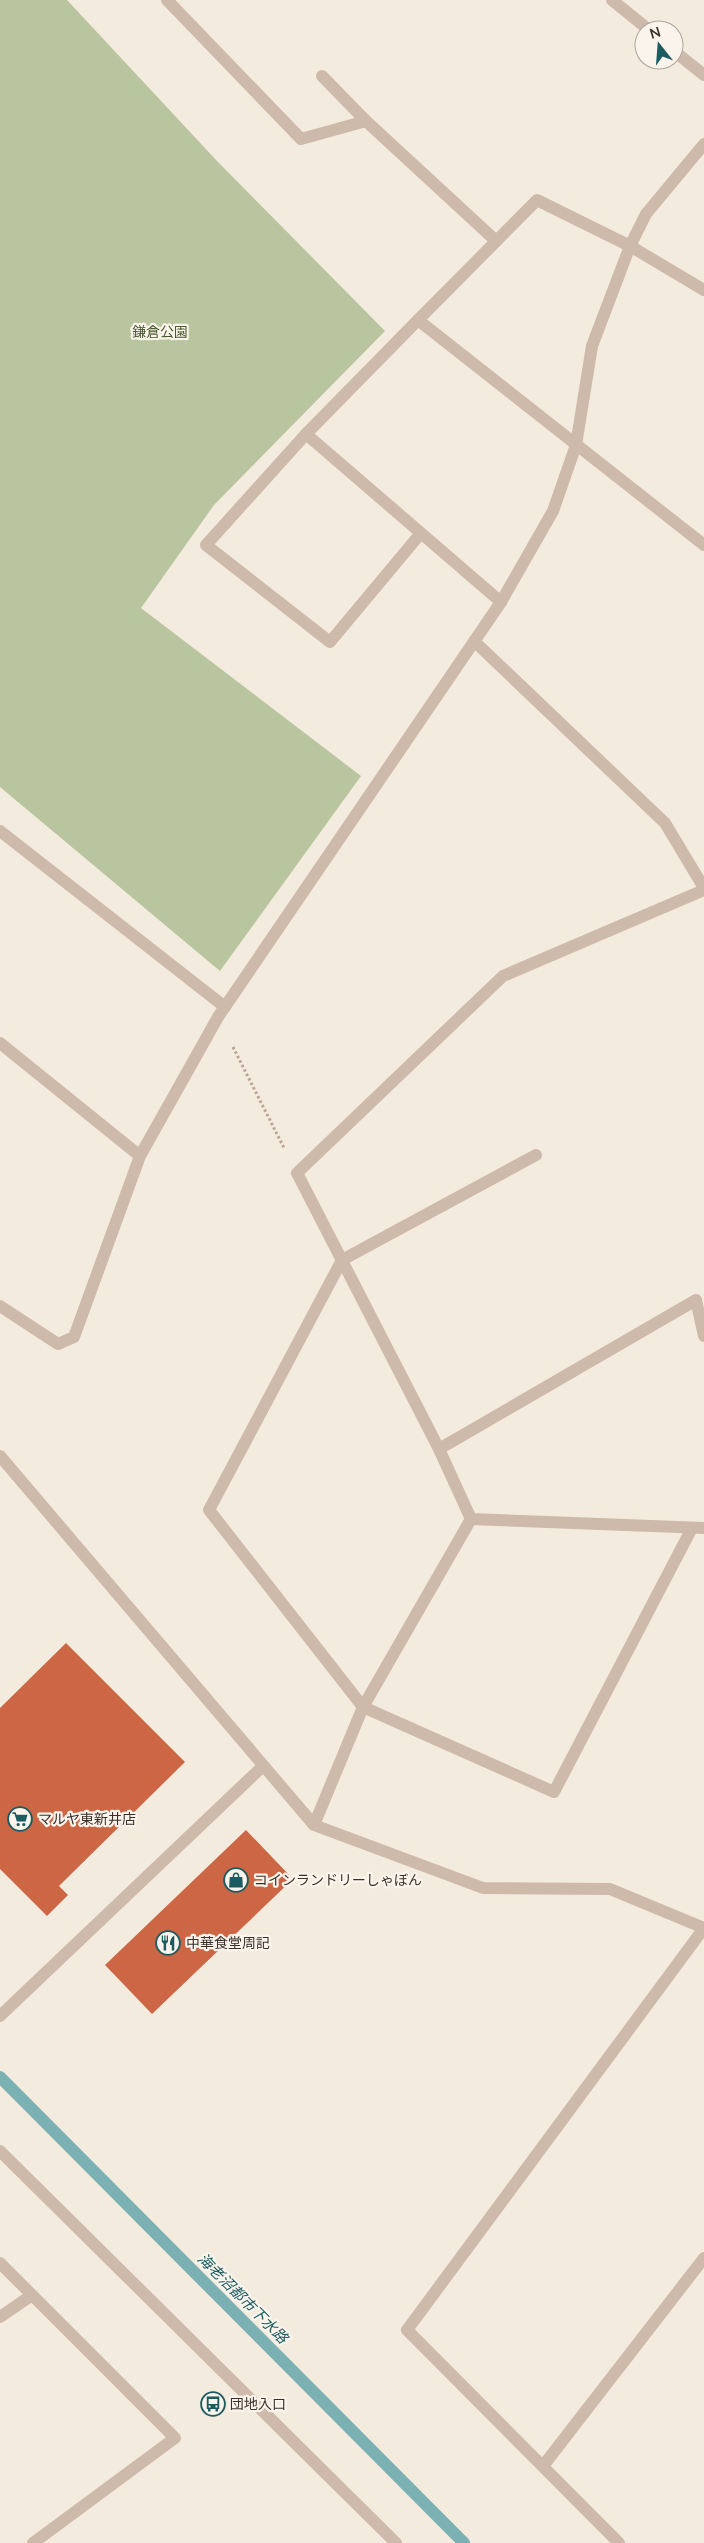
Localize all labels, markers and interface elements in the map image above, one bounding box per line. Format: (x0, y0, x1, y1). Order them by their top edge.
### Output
north arrow (634, 20, 684, 70)
text: N (648, 22, 663, 43)
park label: 鎌倉公園 (132, 323, 188, 341)
supermarket icon: マルヤ東新井店 (7, 1806, 33, 1832)
place label: マルヤ東新井店 (38, 1810, 136, 1828)
shop icon: コインランドリーしゃぼん (223, 1867, 249, 1893)
place label: コインランドリーしゃぼん (254, 1871, 422, 1889)
restaurant icon: 中華食堂周記 (155, 1930, 181, 1956)
place label: 中華食堂周記 (186, 1934, 270, 1952)
water label: 海老沼都市下水路 (194, 2249, 294, 2349)
bus stop icon: 団地入口 (200, 2391, 226, 2417)
place label: 団地入口 (230, 2395, 286, 2413)

